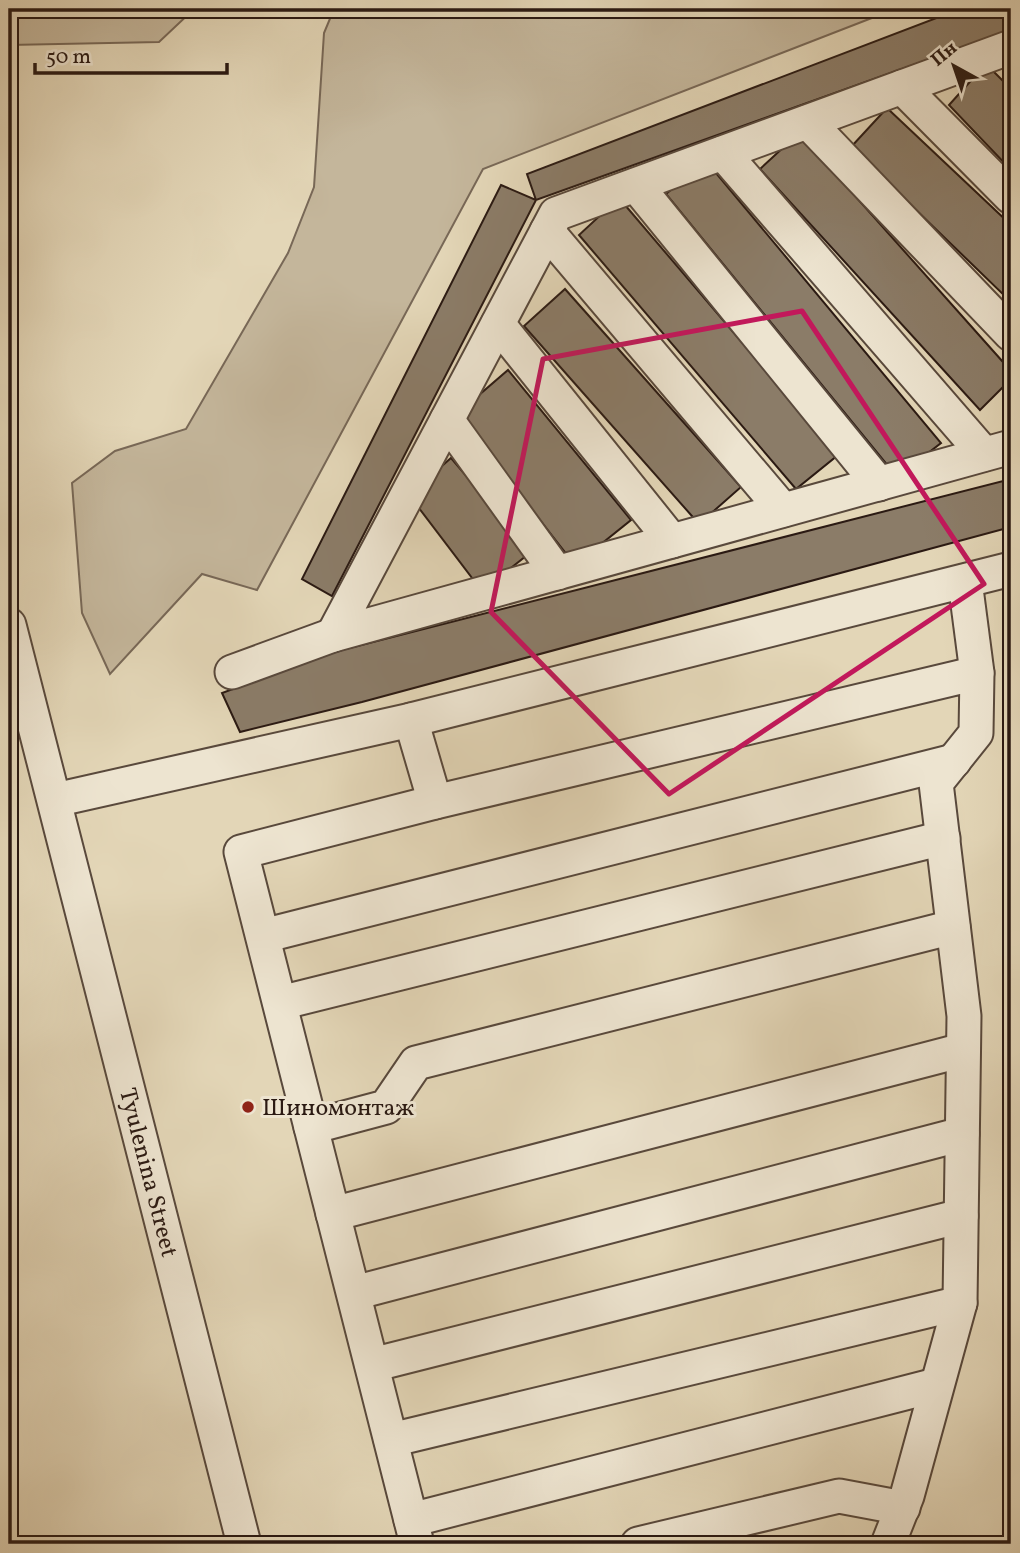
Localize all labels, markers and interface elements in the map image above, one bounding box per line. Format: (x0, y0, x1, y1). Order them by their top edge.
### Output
scale bar (35, 32, 228, 76)
north arrow (918, 32, 988, 102)
text: Пн (926, 36, 963, 73)
text: 50 m (46, 43, 91, 72)
street label: Tyulenina Street (109, 1085, 185, 1261)
place label: Шиномонтаж (262, 1092, 414, 1126)
marker: Шиномонтаж (240, 1099, 256, 1115)

